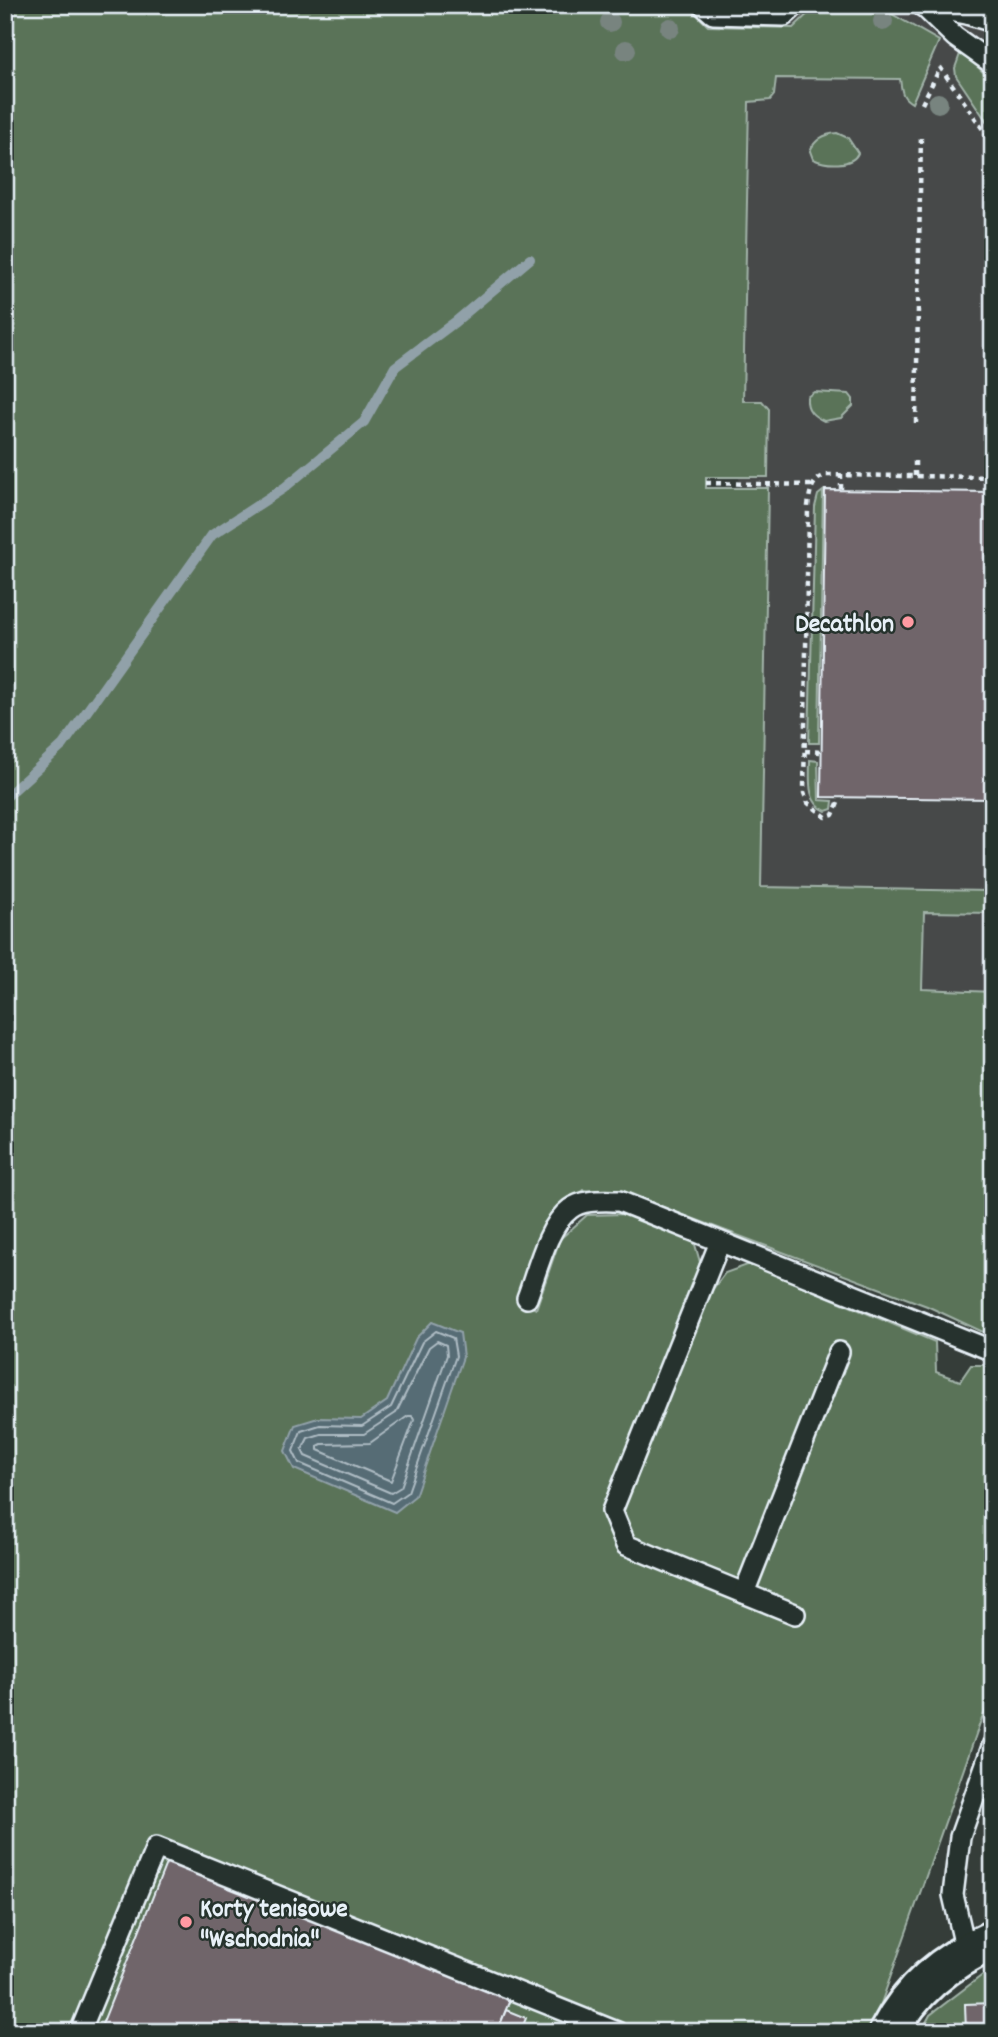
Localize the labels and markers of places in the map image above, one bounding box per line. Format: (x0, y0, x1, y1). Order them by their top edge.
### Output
place label: Decathlon (795, 607, 894, 644)
marker: Decathlon (900, 614, 916, 630)
place label: Korty tenisowe "Wschodnia" (200, 1892, 348, 1959)
marker: Korty tenisowe "Wschodnia" (178, 1914, 194, 1930)

